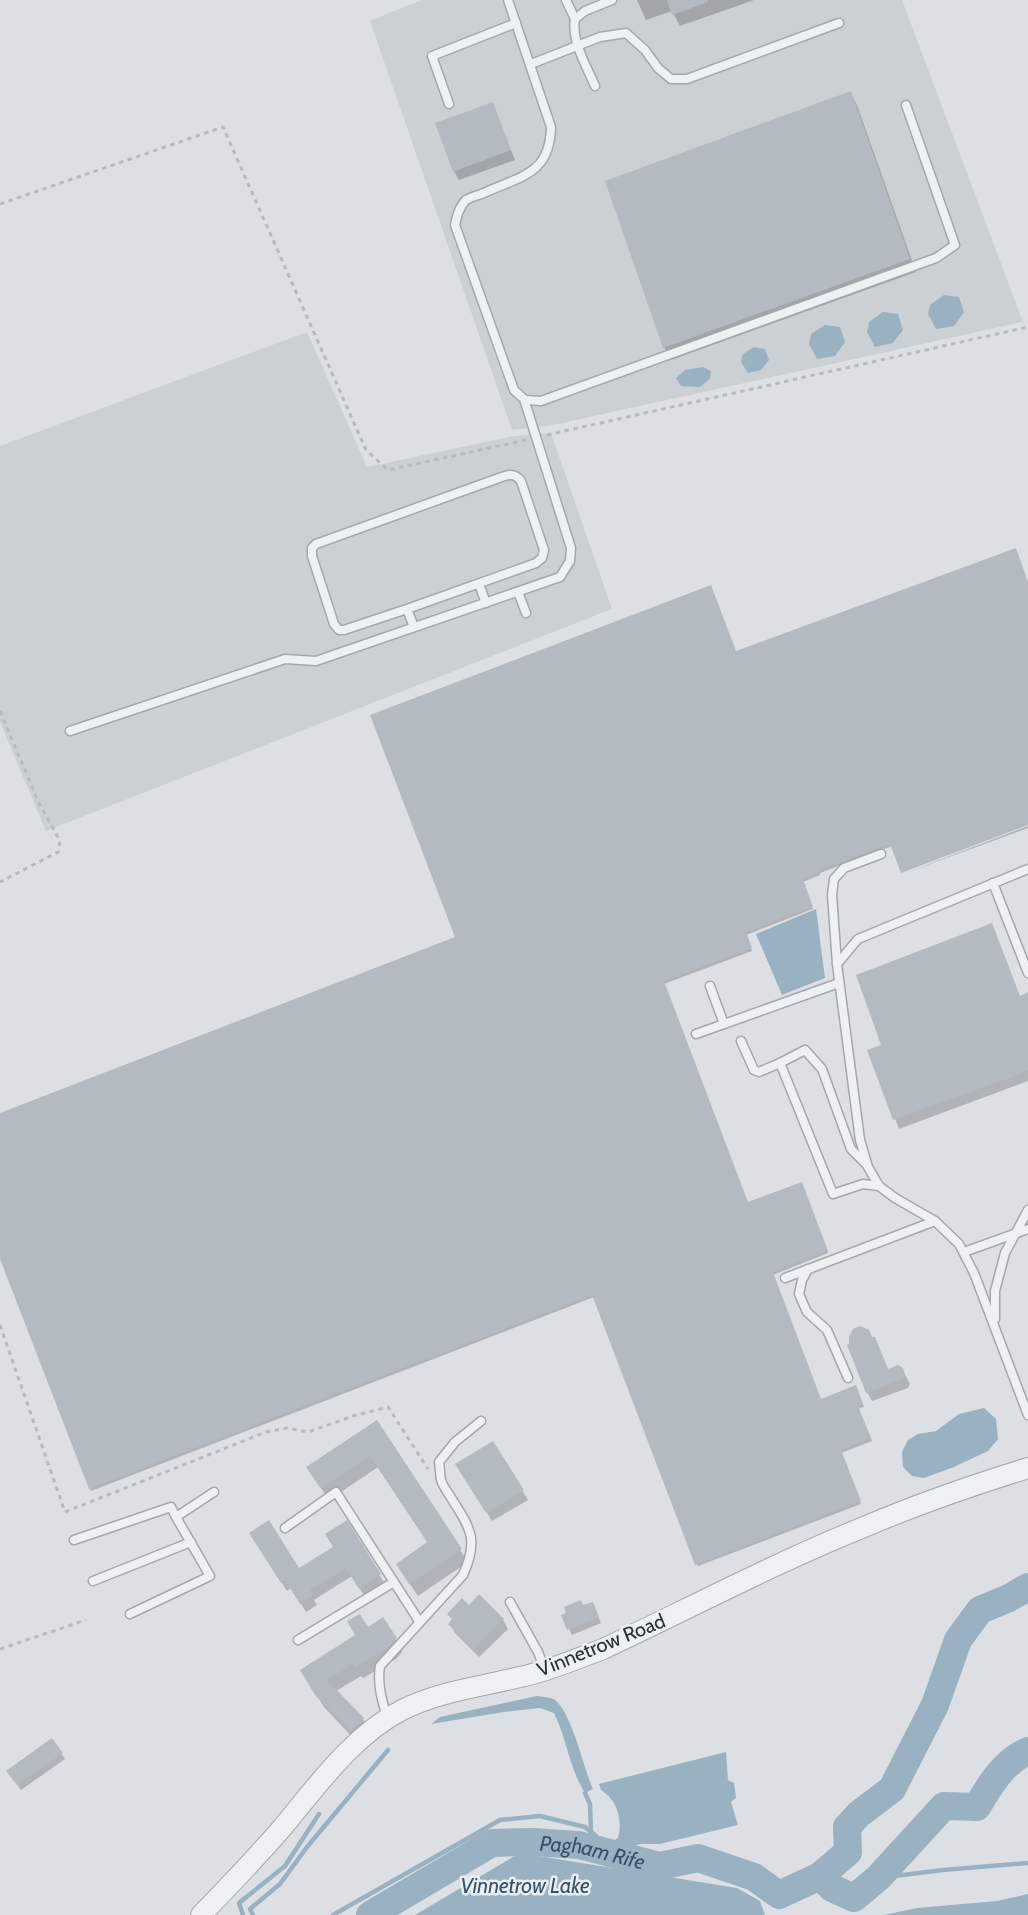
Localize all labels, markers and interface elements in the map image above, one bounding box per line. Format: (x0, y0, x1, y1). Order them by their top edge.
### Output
street label: Vinnetrow Road (533, 1608, 669, 1682)
water label: Pagham Rife (539, 1830, 648, 1874)
water label: Vinnetrow Lake (460, 1873, 590, 1898)

